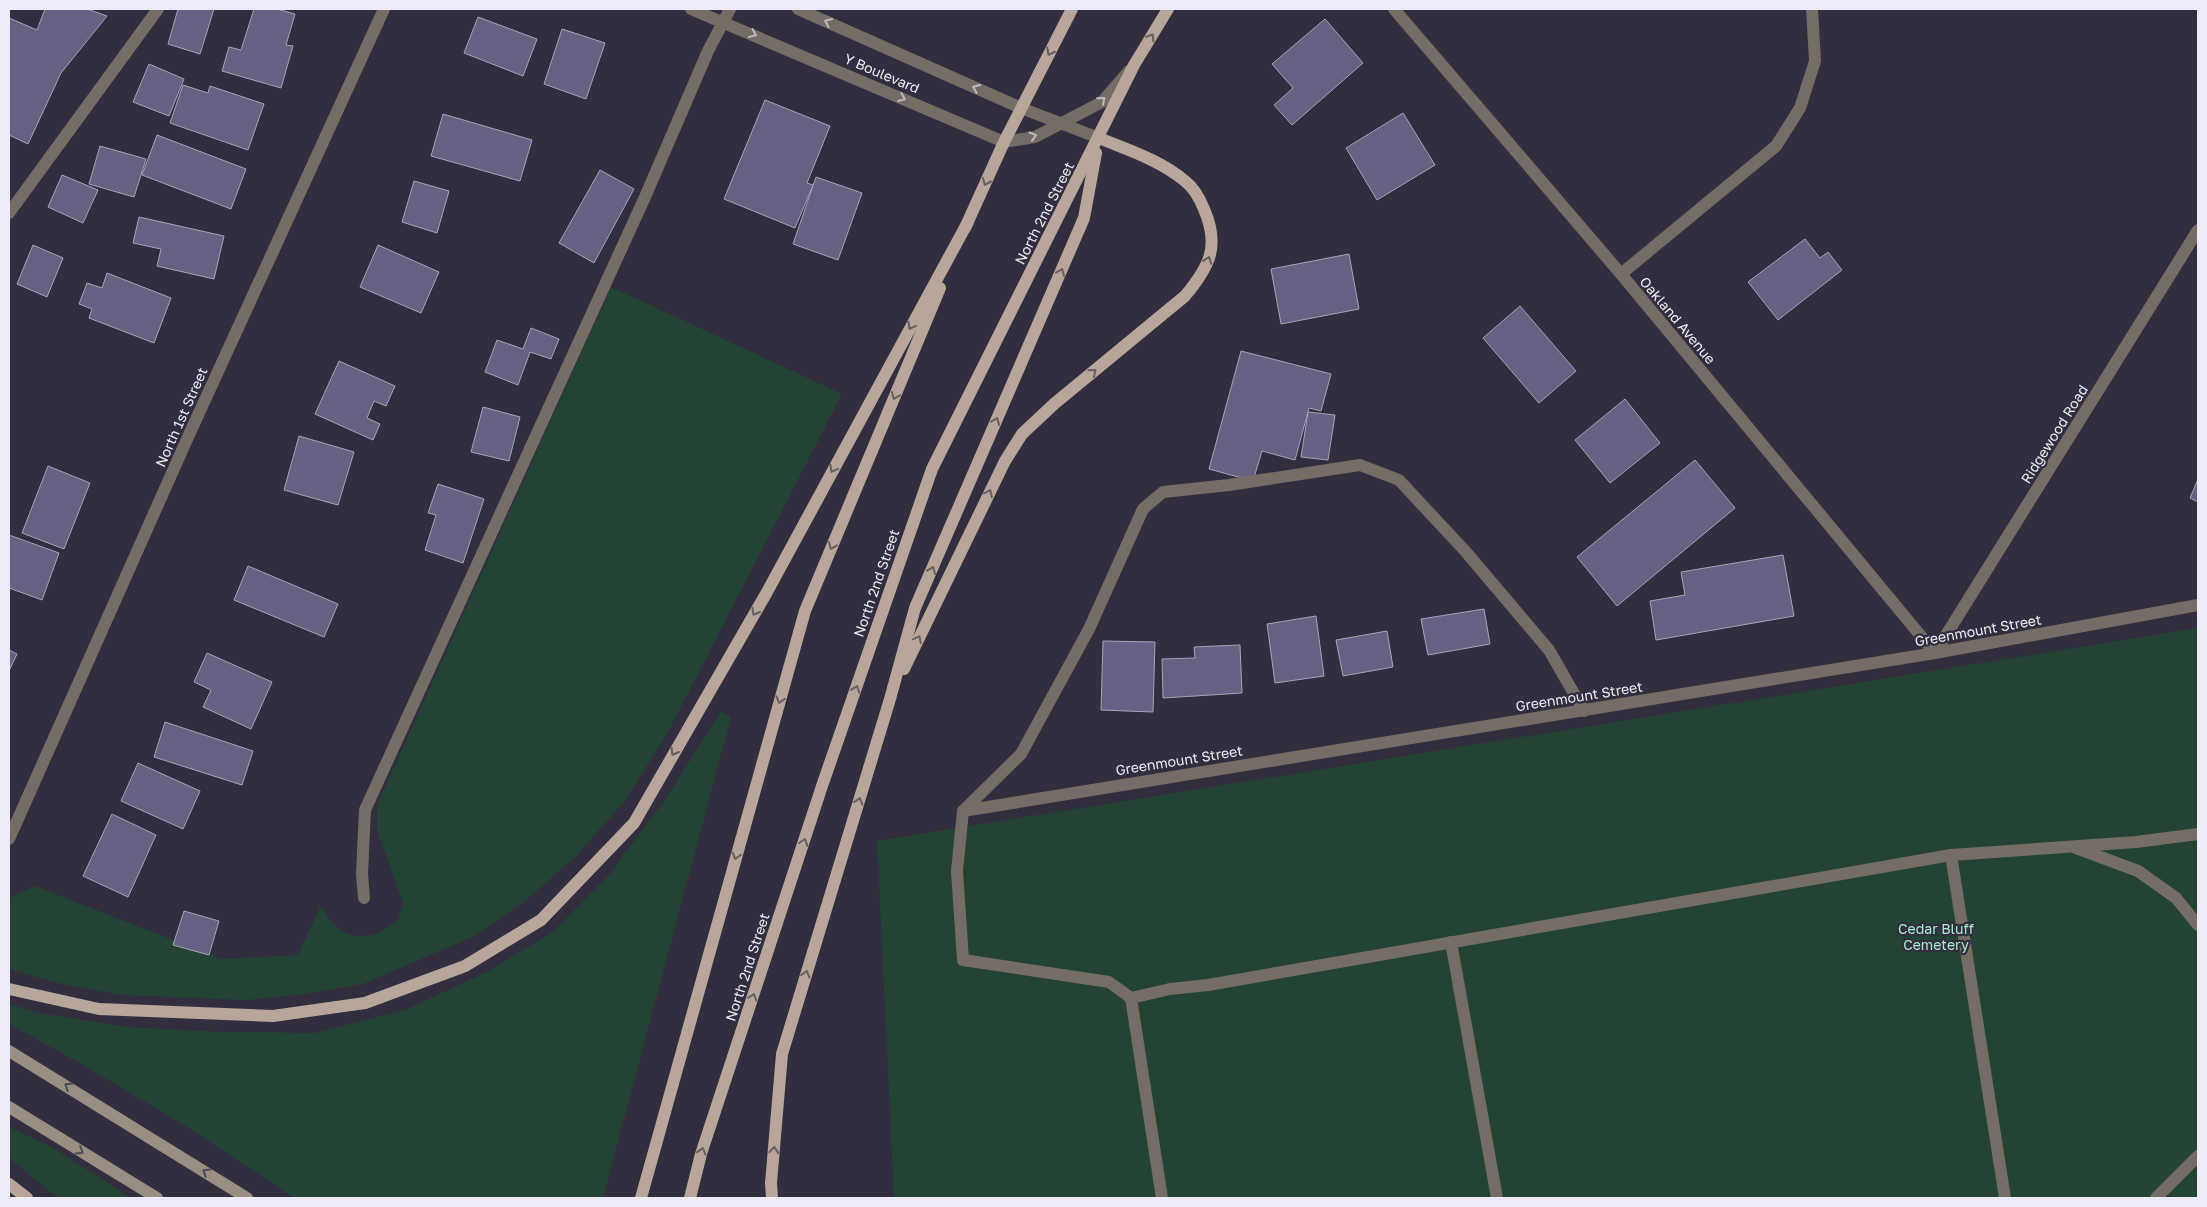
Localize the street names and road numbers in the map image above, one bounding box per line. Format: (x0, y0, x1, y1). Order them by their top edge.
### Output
street label: Y Boulevard (842, 50, 922, 96)
street label: North 2nd Street (1011, 159, 1077, 267)
street label: Oakland Avenue (1637, 273, 1719, 367)
street label: North 1st Street (151, 365, 211, 469)
street label: Ridgewood Road (2017, 382, 2091, 486)
street label: North 2nd Street (850, 527, 902, 639)
street label: Greenmount Street (1913, 610, 2043, 650)
street label: Greenmount Street (1514, 678, 1644, 714)
street label: Greenmount Street (1114, 742, 1244, 778)
street label: North 2nd Street (721, 911, 773, 1023)

